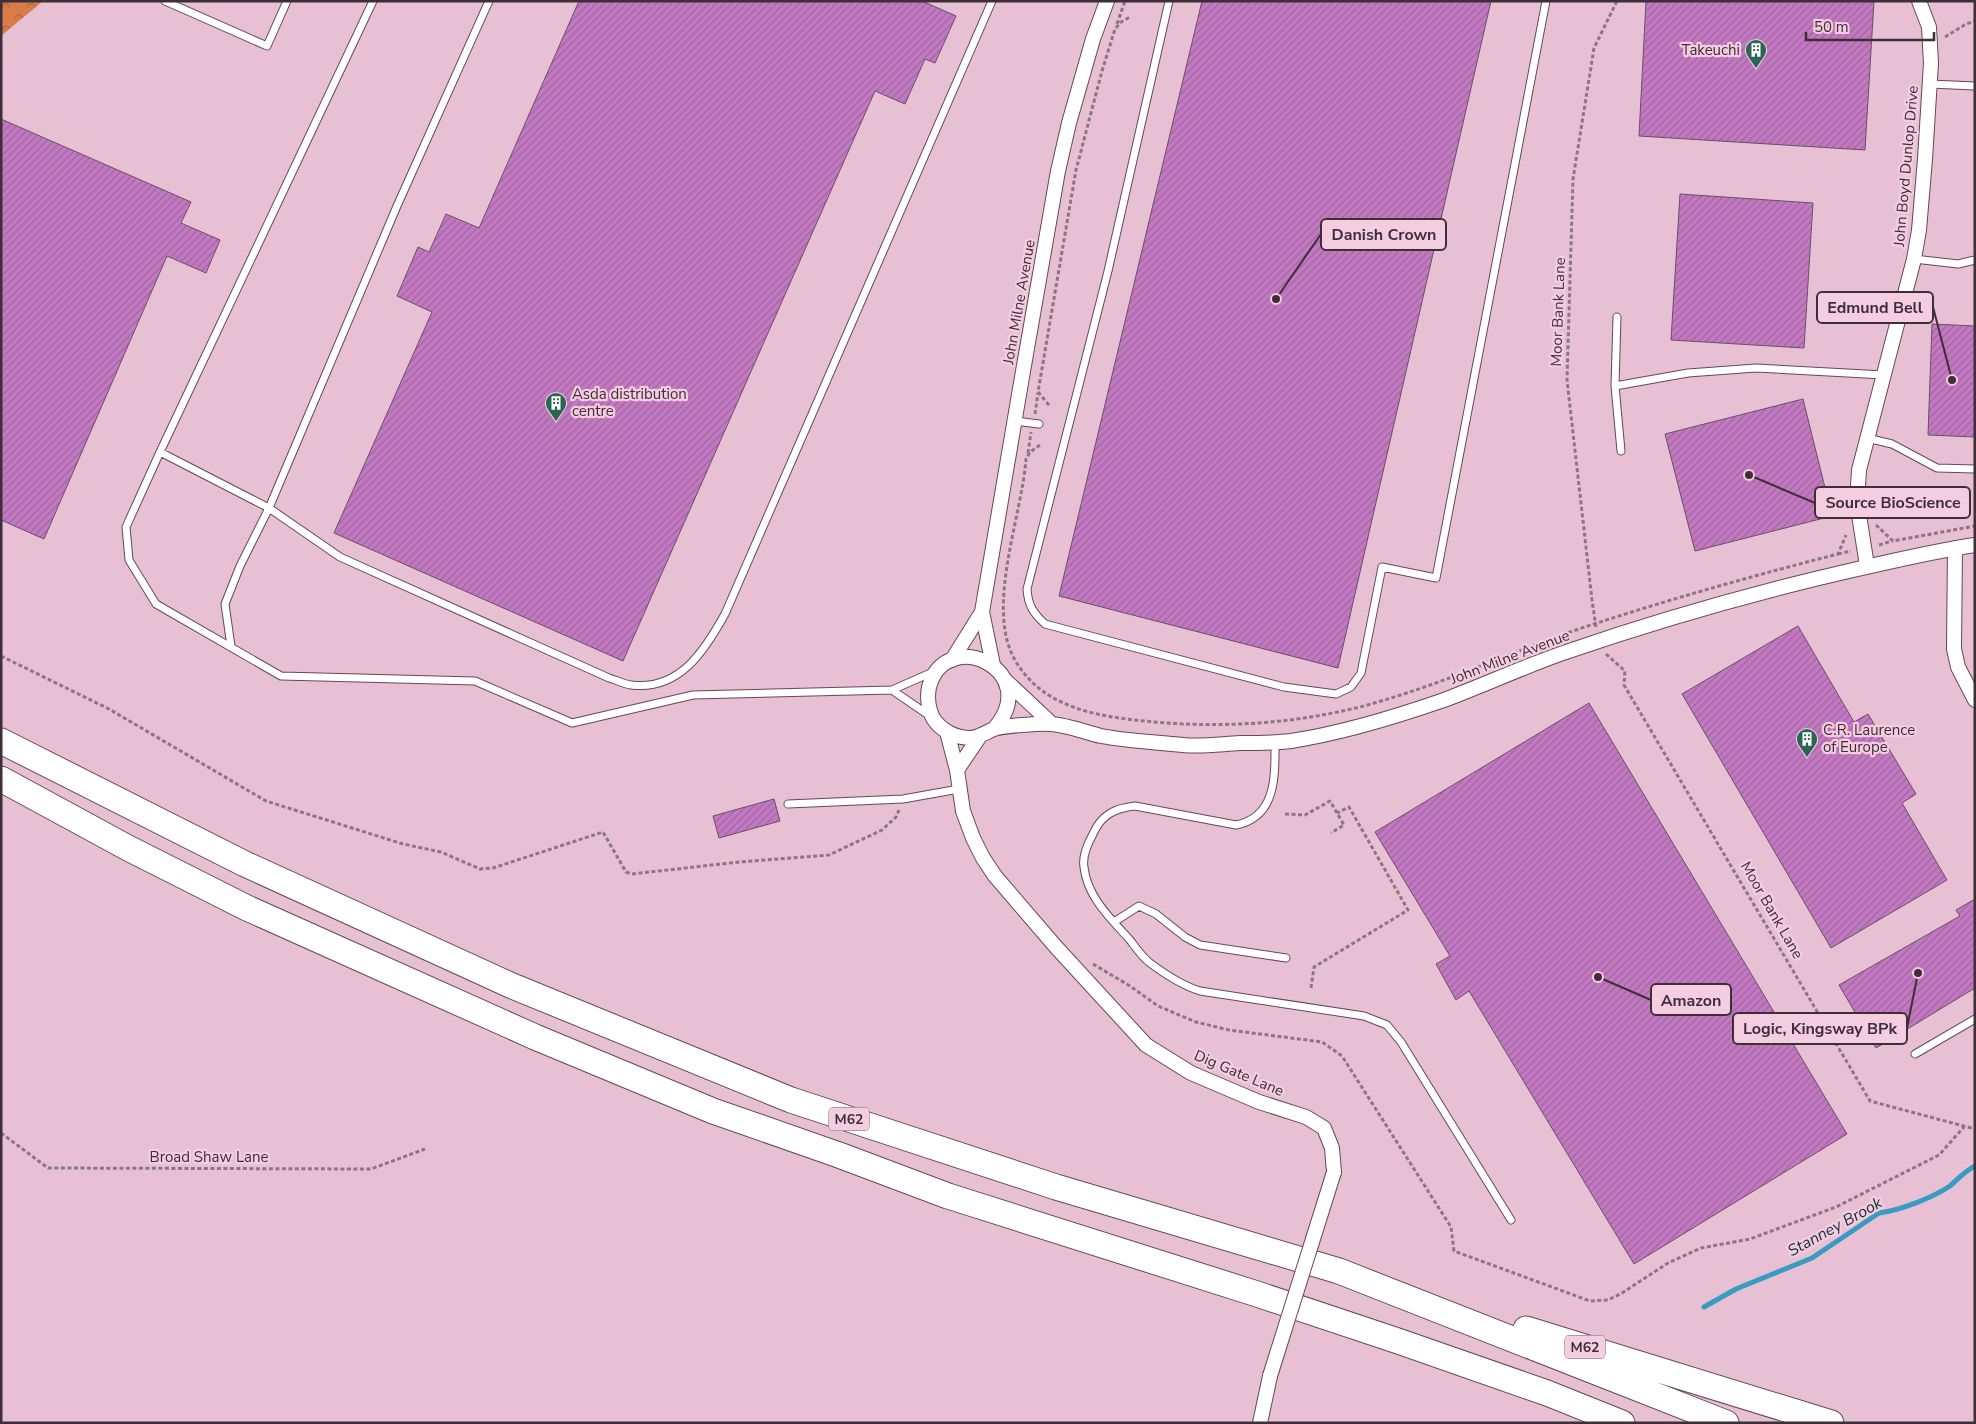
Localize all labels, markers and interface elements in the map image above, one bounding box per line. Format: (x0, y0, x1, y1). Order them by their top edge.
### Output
scale bar (1806, 10, 1934, 42)
text: 50 m (1814, 17, 1849, 37)
building icon: Takeuchi (1744, 38, 1768, 69)
place label: Takeuchi (1682, 40, 1740, 60)
street label: John Boyd Dunlop Drive (1889, 85, 1923, 248)
callout: Danish Crown (1321, 219, 1446, 250)
text: Danish Crown (1332, 224, 1436, 246)
street label: John Milne Avenue (998, 238, 1040, 367)
street label: Moor Bank Lane (1546, 257, 1570, 367)
callout: Edmund Bell (1817, 292, 1933, 323)
text: Edmund Bell (1827, 297, 1923, 319)
place label: Asda distribution centre (572, 384, 687, 421)
building icon: Asda distribution centre (544, 391, 568, 422)
callout: Source BioScience (1815, 487, 1970, 518)
text: Source BioScience (1825, 492, 1961, 514)
street label: John Milne Avenue (1447, 625, 1573, 689)
place label: C.R. Laurence of Europe (1823, 720, 1915, 757)
building icon: C.R. Laurence of Europe (1795, 727, 1819, 758)
street label: Moor Bank Lane (1736, 858, 1808, 962)
callout: Amazon (1651, 984, 1731, 1015)
text: Amazon (1661, 990, 1721, 1012)
callout: Logic, Kingsway BPk (1733, 1013, 1907, 1044)
text: Logic, Kingsway BPk (1743, 1018, 1897, 1040)
street label: Dig Gate Lane (1191, 1045, 1287, 1101)
road number: M62 (829, 1108, 869, 1130)
street label: Broad Shaw Lane (150, 1147, 269, 1167)
water label: Stanney Brook (1784, 1191, 1887, 1262)
road number: M62 (1565, 1335, 1605, 1358)

